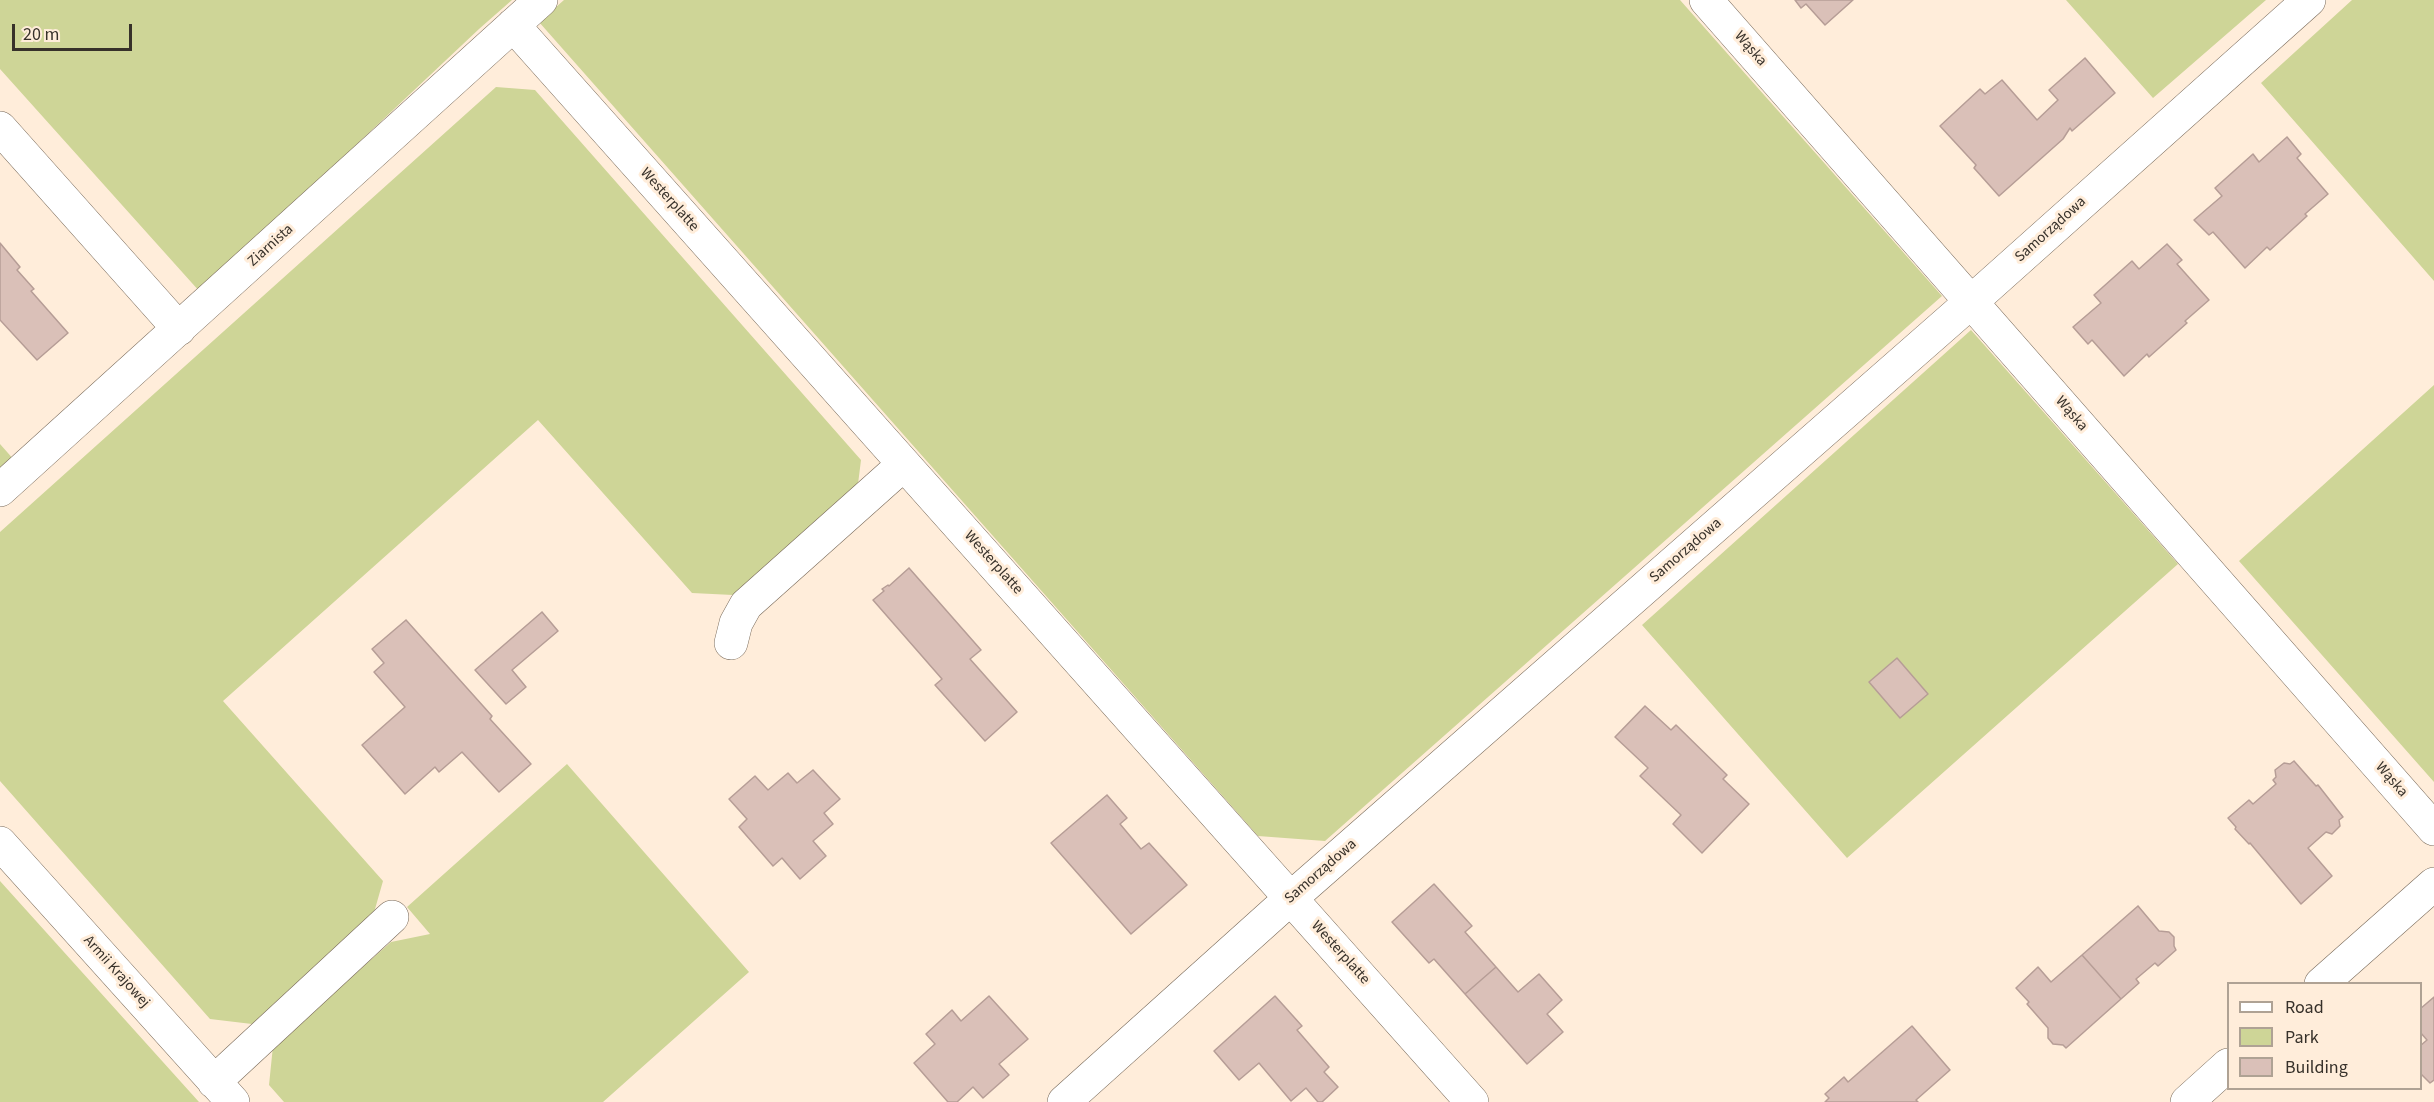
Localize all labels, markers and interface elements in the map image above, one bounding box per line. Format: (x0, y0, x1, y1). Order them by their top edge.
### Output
scale bar (15, 12, 135, 50)
text: 20 m (23, 22, 59, 47)
street label: Wąska (1730, 28, 1770, 70)
street label: Westerplatte (636, 165, 702, 235)
street label: Samorządowa (2012, 193, 2090, 267)
street label: Ziarnista (245, 221, 297, 271)
street label: Wąska (2051, 393, 2091, 435)
street label: Samorządowa (1646, 515, 1726, 587)
street label: Westerplatte (960, 528, 1026, 598)
street label: Wąska (2371, 759, 2411, 801)
street label: Samorządowa (1281, 836, 1361, 908)
street label: Westerplatte (1307, 918, 1373, 988)
street label: Armii Krajowej (79, 932, 153, 1012)
legend (2227, 982, 2422, 1090)
text: Road (2285, 995, 2324, 1020)
text: Park (2285, 1025, 2319, 1050)
text: Building (2285, 1055, 2348, 1080)

